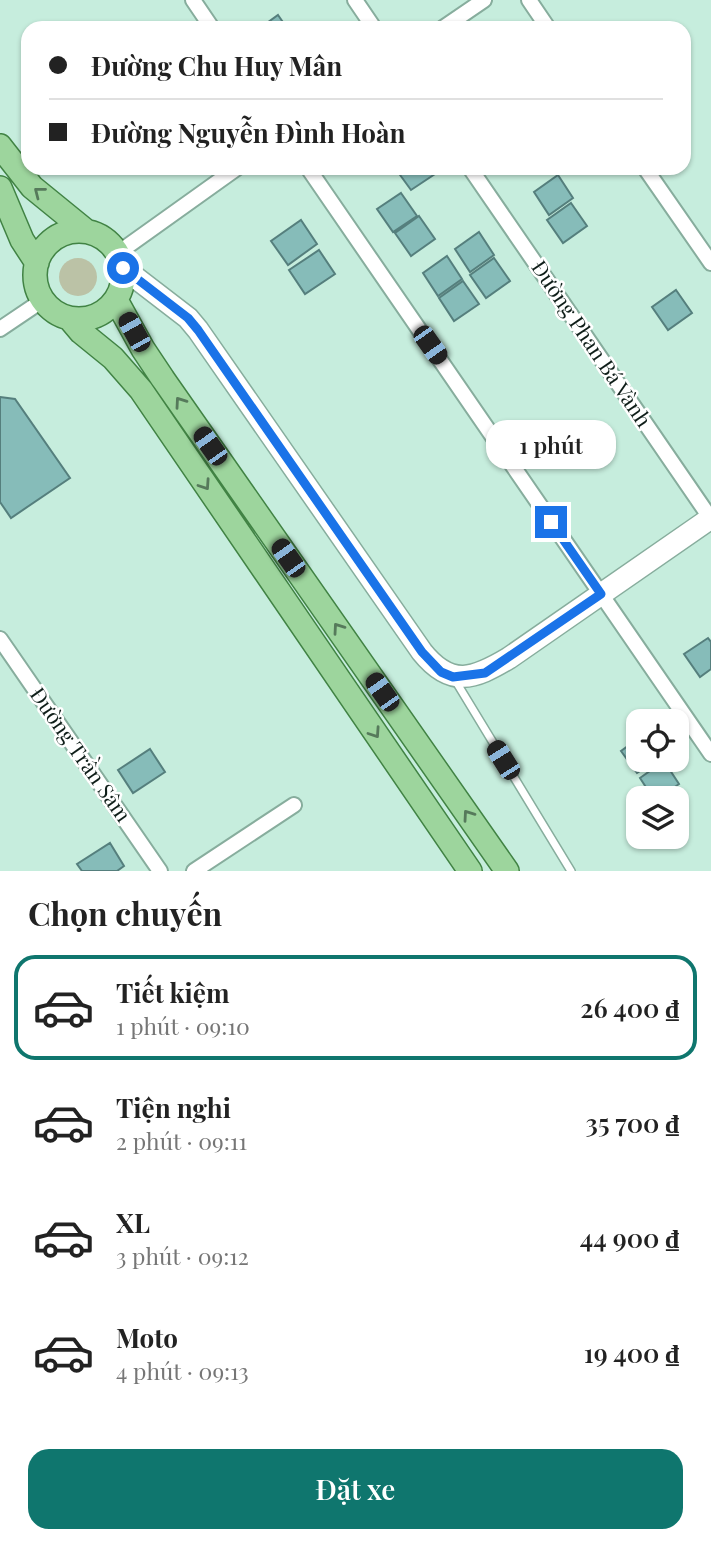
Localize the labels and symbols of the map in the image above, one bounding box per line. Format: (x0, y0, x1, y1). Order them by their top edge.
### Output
one-way arrow (34, 188, 47, 201)
route start (107, 252, 139, 284)
street label: Đường Phan Bá Vành (526, 254, 659, 432)
car (115, 309, 154, 355)
car (410, 322, 451, 368)
one-way arrow (176, 397, 188, 410)
callout: 1 phút (486, 420, 616, 470)
car (190, 423, 231, 469)
one-way arrow (197, 477, 209, 490)
route end (535, 506, 567, 538)
car (268, 535, 309, 581)
one-way arrow (333, 623, 346, 636)
car (362, 669, 403, 715)
street label: Đường Trần Sâm (25, 681, 139, 827)
one-way arrow (367, 725, 379, 738)
car (483, 737, 524, 783)
one-way arrow (464, 810, 476, 823)

